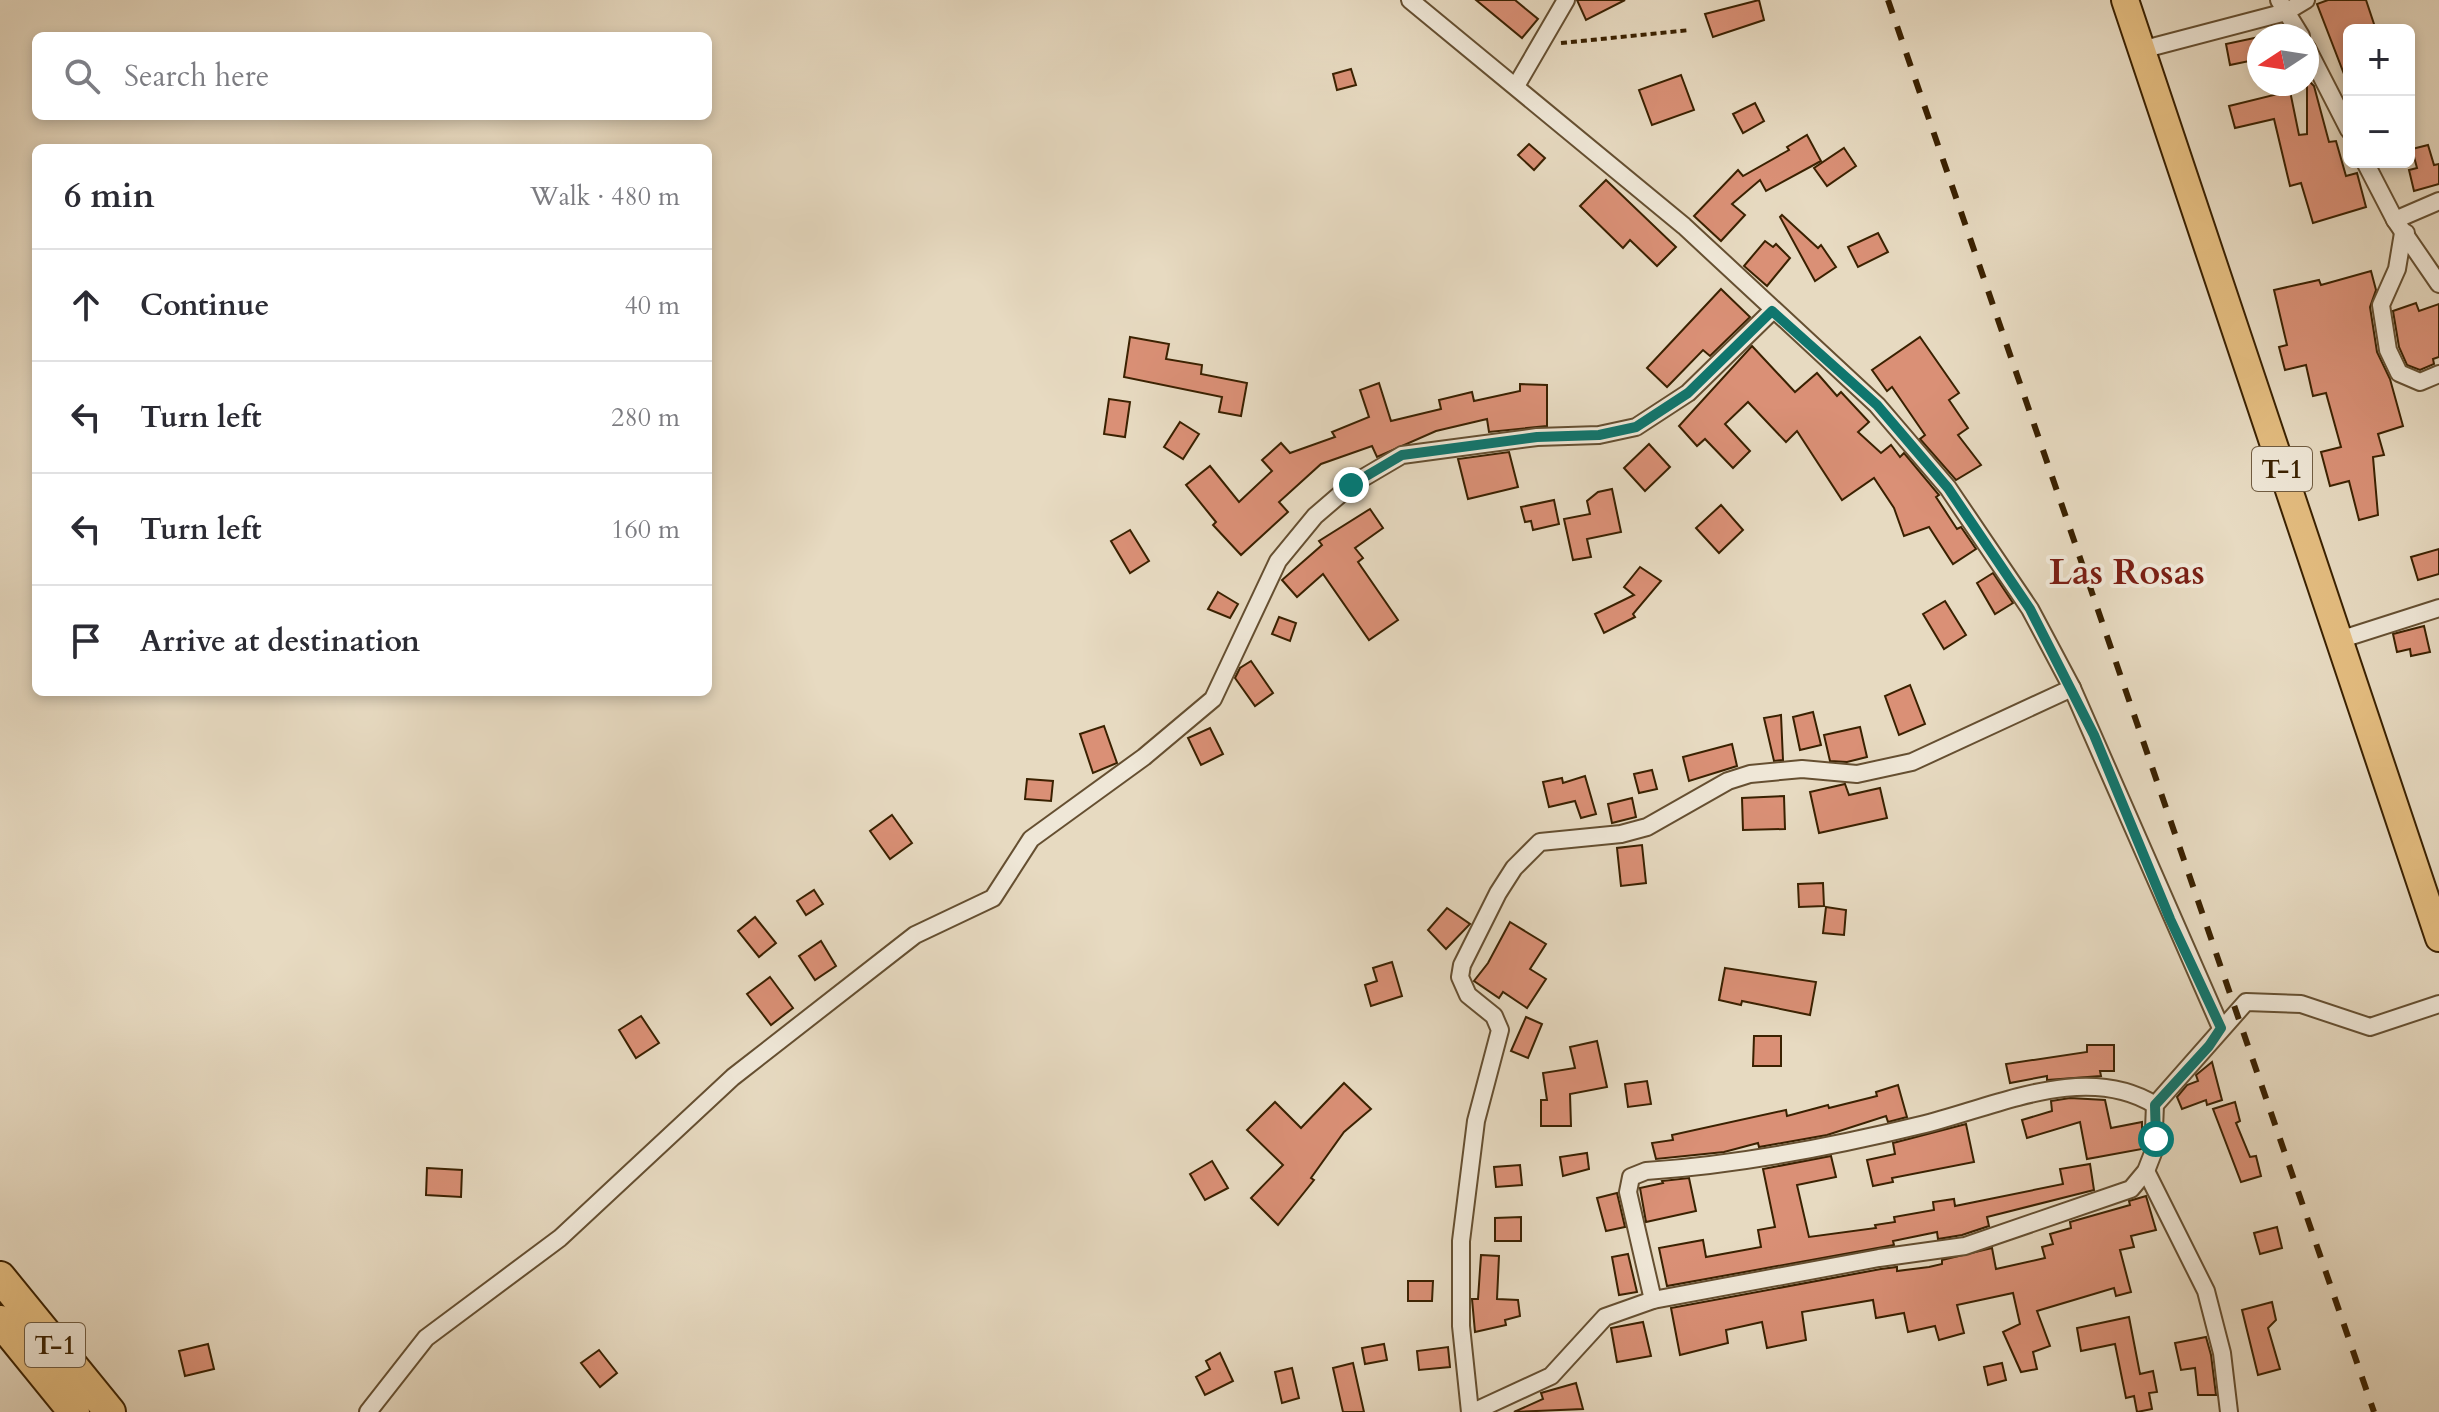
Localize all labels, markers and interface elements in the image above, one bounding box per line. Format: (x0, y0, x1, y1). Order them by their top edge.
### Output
north arrow (2247, 24, 2319, 96)
map controls (2343, 24, 2415, 168)
button: + (2343, 24, 2415, 96)
search box (32, 32, 712, 120)
icon: search (60, 54, 104, 98)
text: Search here (124, 56, 269, 97)
button: − (2343, 96, 2415, 168)
text: 6 min (64, 173, 155, 219)
text: Walk · 480 m (530, 179, 680, 214)
icon: ahead (64, 283, 108, 327)
text: Continue (140, 285, 269, 326)
text: 40 m (624, 288, 680, 323)
icon: left (64, 395, 108, 439)
text: Turn left (140, 397, 262, 438)
text: 280 m (611, 400, 680, 435)
road number: T-1 (2252, 447, 2312, 491)
route end (1333, 467, 1369, 503)
icon: left (64, 507, 108, 551)
text: Turn left (140, 509, 262, 550)
text: 160 m (611, 512, 680, 547)
district label: Las Rosas (2049, 548, 2205, 597)
icon: arrive (64, 619, 108, 663)
text: Arrive at destination (140, 621, 420, 662)
route start (2138, 1121, 2174, 1157)
road number: T-1 (25, 1323, 85, 1367)

